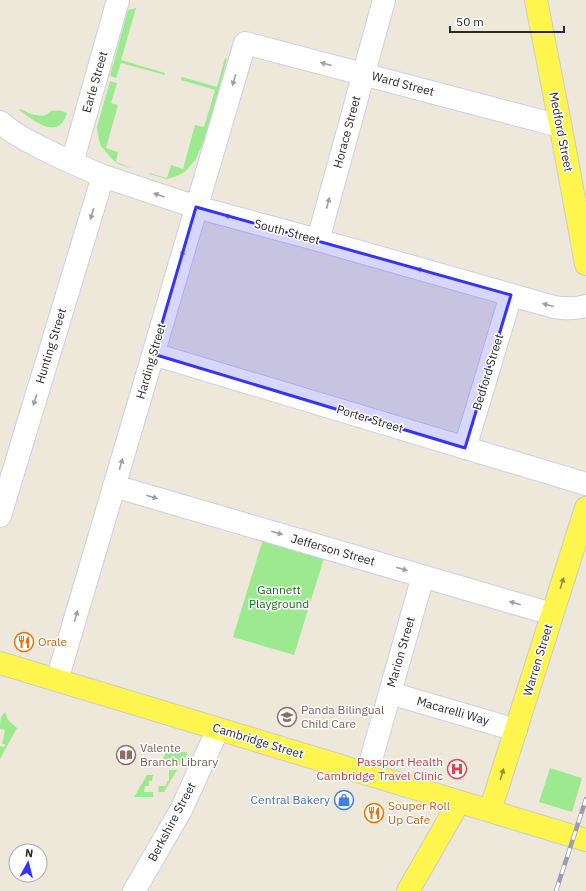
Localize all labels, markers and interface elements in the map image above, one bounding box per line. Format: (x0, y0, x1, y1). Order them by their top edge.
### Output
scale bar (450, 8, 564, 34)
text: 50 m (456, 14, 484, 29)
street label: Earle Street (79, 49, 110, 114)
one-way arrow (319, 61, 331, 67)
street label: Ward Street (370, 68, 436, 99)
one-way arrow (231, 74, 237, 86)
street label: Medford Street (546, 91, 577, 173)
street label: Horace Street (330, 94, 363, 170)
one-way arrow (153, 192, 165, 198)
one-way arrow (325, 197, 331, 209)
one-way arrow (89, 208, 95, 220)
one-way arrow (223, 213, 236, 219)
street label: South Street (253, 216, 322, 247)
one-way arrow (179, 248, 185, 260)
one-way arrow (416, 267, 428, 273)
one-way arrow (541, 302, 554, 308)
street label: Hunting Street (32, 306, 69, 385)
street label: Harding Street (133, 321, 168, 400)
street label: Bedford Street (469, 332, 506, 412)
one-way arrow (32, 395, 38, 407)
street label: Porter Street (335, 401, 405, 436)
one-way arrow (118, 458, 124, 470)
one-way arrow (146, 494, 158, 500)
one-way arrow (271, 530, 283, 536)
street label: Jefferson Street (289, 530, 377, 569)
one-way arrow (396, 566, 408, 572)
one-way arrow (559, 577, 565, 589)
park label: Gannett Playground (249, 582, 309, 611)
one-way arrow (508, 600, 520, 606)
one-way arrow (73, 610, 79, 622)
street label: Marion Street (383, 615, 418, 689)
street label: Warren Street (519, 622, 556, 698)
restaurant icon: Orale (13, 631, 35, 653)
place label: Orale (38, 634, 68, 649)
street label: Macarelli Way (415, 693, 491, 728)
place label: Panda Bilingual Child Care (301, 702, 384, 731)
school or university icon: Panda Bilingual Child Care (276, 706, 298, 728)
street label: Cambridge Street (211, 720, 305, 761)
place label: Valente Branch Library (140, 740, 218, 769)
library icon: Valente Branch Library (115, 744, 137, 766)
place label: Passport Health Cambridge Travel Clinic (317, 754, 443, 783)
hospital icon: Passport Health Cambridge Travel Clinic (446, 758, 468, 780)
one-way arrow (499, 768, 505, 780)
street label: Berkshire Street (144, 780, 199, 864)
shop icon: Central Bakery (333, 789, 355, 811)
place label: Central Bakery (251, 792, 330, 807)
place label: Souper Roll Up Cafe (388, 798, 450, 827)
restaurant icon: Souper Roll Up Cafe (363, 802, 385, 824)
north arrow (8, 843, 48, 883)
text: N (24, 846, 34, 861)

